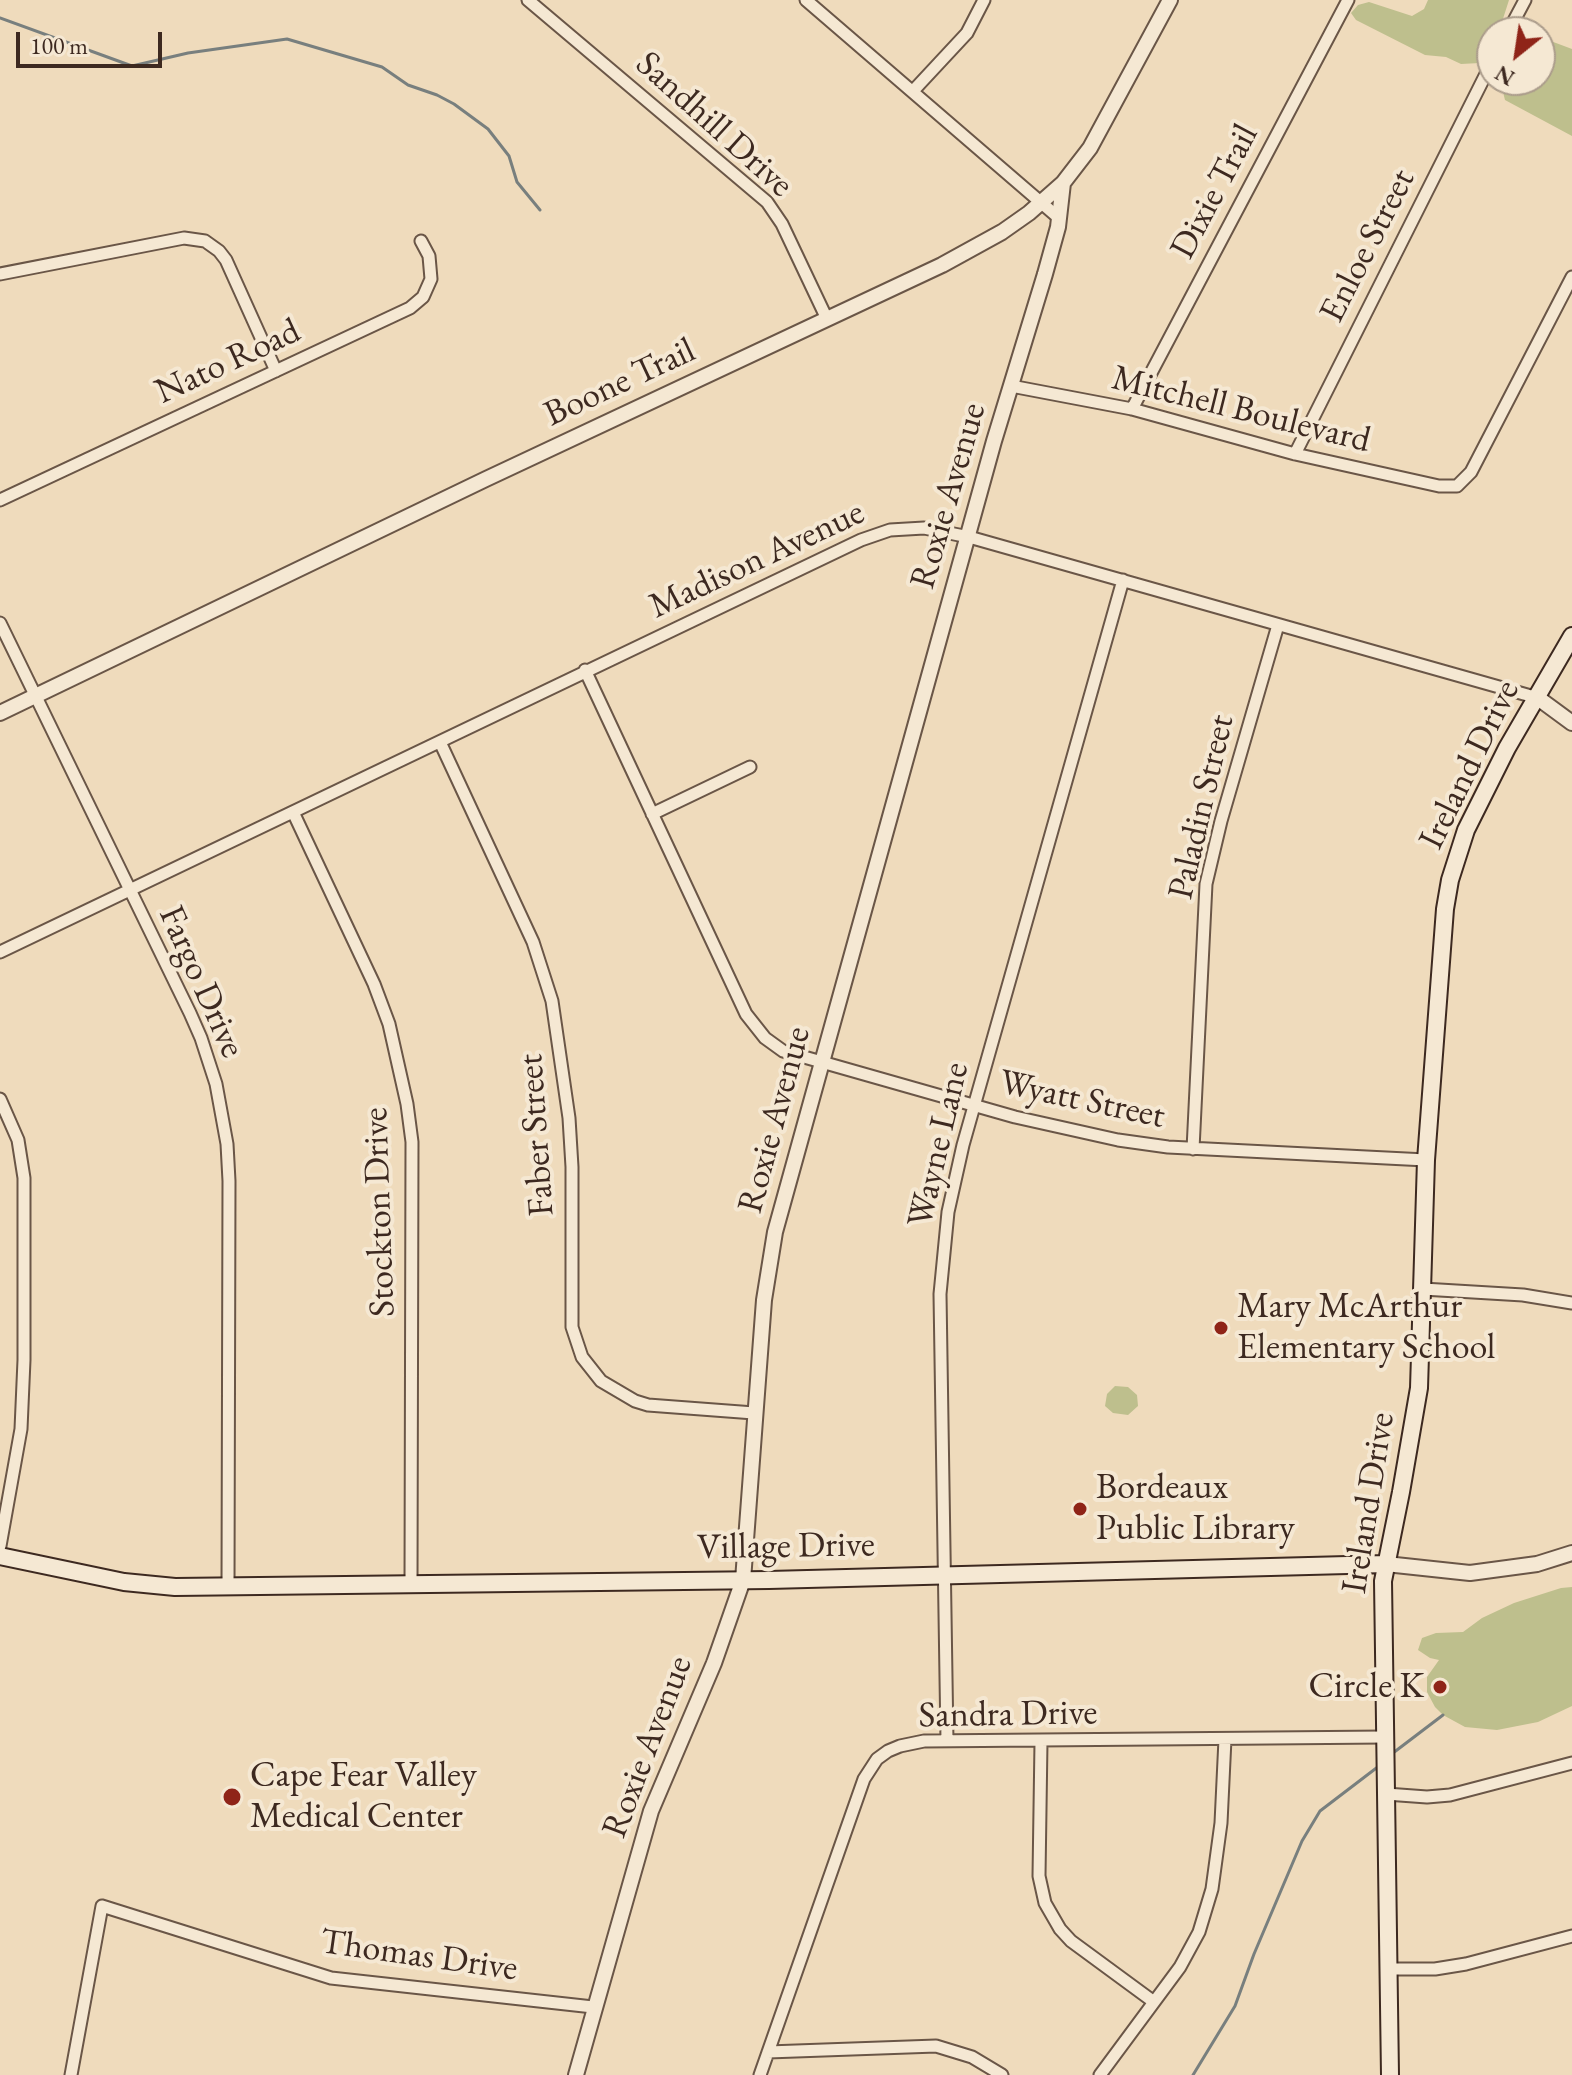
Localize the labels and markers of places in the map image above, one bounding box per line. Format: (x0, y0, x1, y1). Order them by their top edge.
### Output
place label: Mary McArthur Elementary School (1237, 1285, 1495, 1370)
marker: Mary McArthur Elementary School (1212, 1319, 1230, 1337)
place label: Bordeaux Public Library (1096, 1466, 1295, 1551)
marker: Bordeaux Public Library (1071, 1500, 1089, 1518)
place label: Circle K (1309, 1665, 1424, 1709)
marker: Circle K (1431, 1678, 1449, 1696)
place label: Cape Fear Valley Medical Center (250, 1754, 477, 1839)
marker: Cape Fear Valley Medical Center (221, 1786, 243, 1808)

